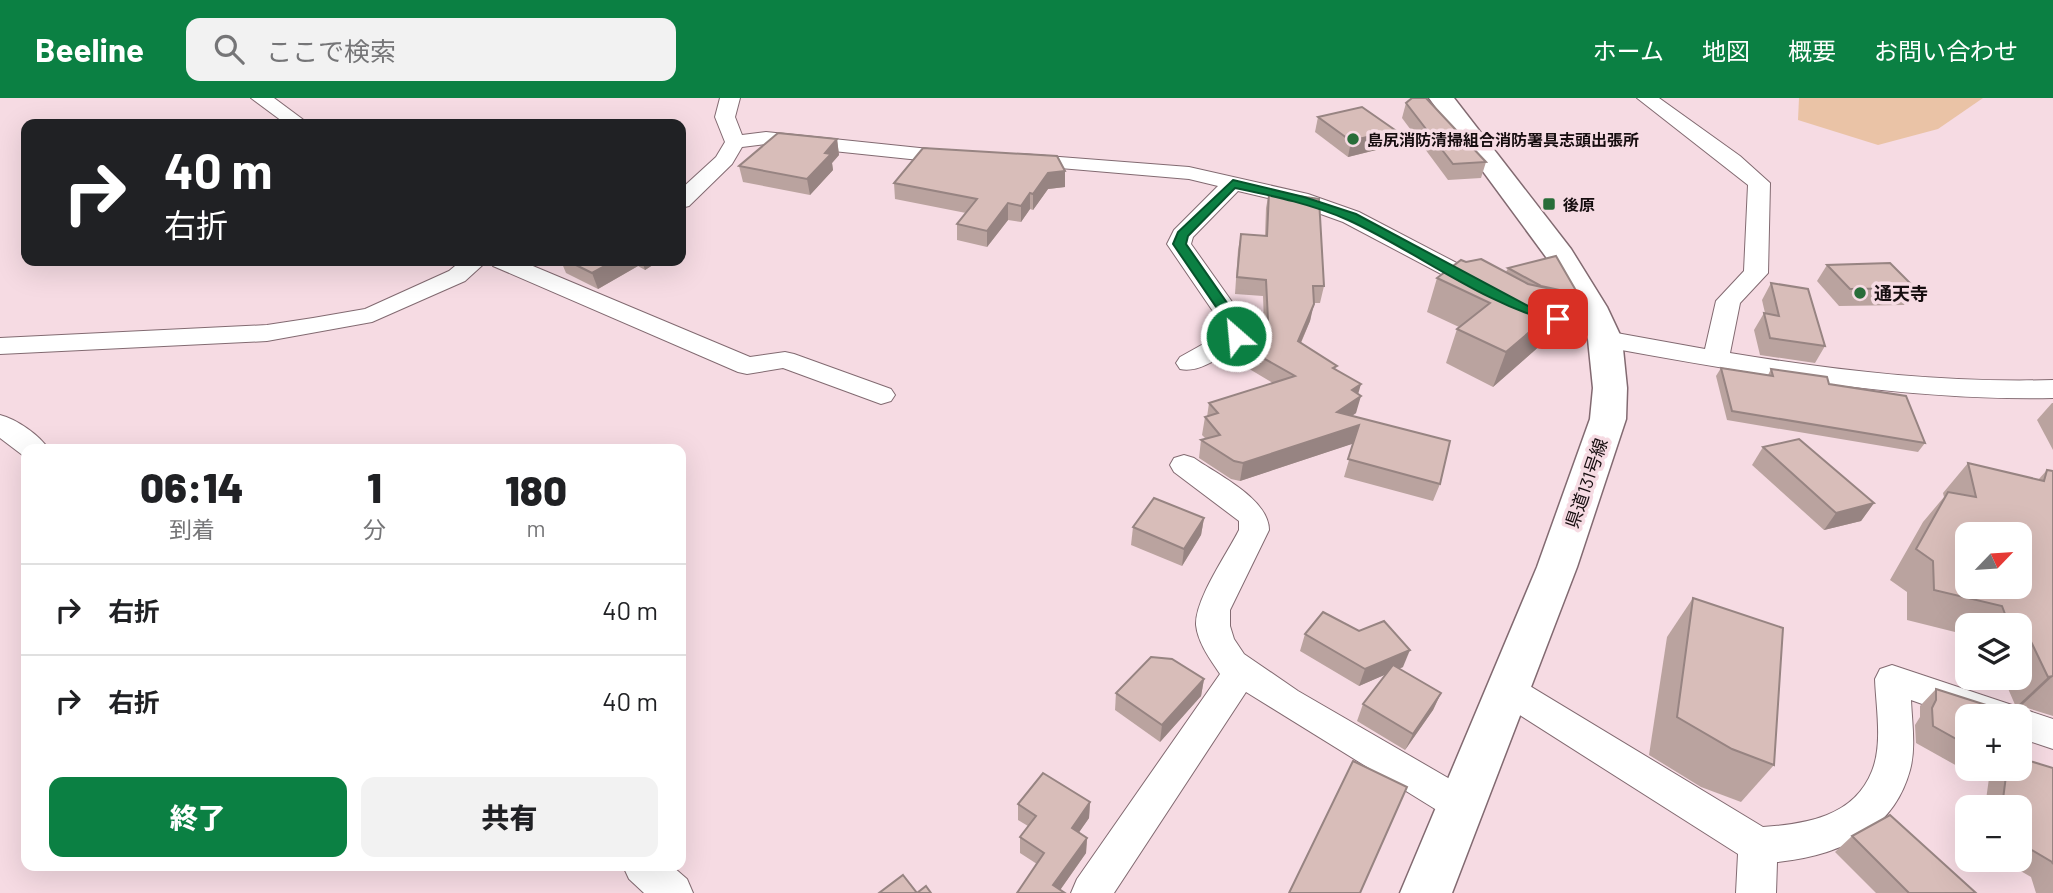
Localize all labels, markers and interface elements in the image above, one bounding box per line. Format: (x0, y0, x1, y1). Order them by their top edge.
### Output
search box (186, 18, 676, 81)
text: Beeline (35, 29, 144, 69)
icon: search (210, 30, 248, 68)
text: ここで検索 (266, 35, 396, 66)
text: ホーム (1593, 36, 1664, 65)
text: 地図 (1702, 36, 1750, 65)
text: 概要 (1788, 36, 1836, 65)
text: お問い合わせ (1874, 36, 2018, 65)
place label: 島尻消防清掃組合消防署具志頭出張所 (1367, 130, 1639, 149)
marker: 島尻消防清掃組合消防署具志頭出張所 (1345, 131, 1361, 147)
text: 40 m (164, 140, 272, 199)
icon: right (49, 147, 140, 238)
place label: 後原 (1563, 195, 1595, 214)
marker: 後原 (1541, 196, 1557, 212)
text: 右折 (164, 205, 228, 243)
place label: 通天寺 (1874, 282, 1928, 304)
marker: 通天寺 (1852, 285, 1868, 301)
pin (1528, 289, 1588, 349)
position arrow (1199, 299, 1273, 373)
icon: arrive (1539, 300, 1577, 338)
street label: 県道131号線 (1560, 435, 1612, 531)
text: 06:14 (140, 461, 244, 511)
text: 1 (367, 461, 382, 511)
text: 180 (505, 464, 567, 514)
text: m (526, 514, 545, 542)
text: 到着 (169, 515, 215, 543)
text: 分 (363, 515, 386, 543)
north arrow (1955, 522, 2032, 598)
map controls (1955, 522, 2032, 872)
icon: right (49, 591, 87, 629)
text: 40 m (602, 594, 658, 625)
text: 右折 (108, 595, 160, 626)
button: layers (1955, 613, 2032, 690)
icon: right (49, 682, 87, 720)
text: 40 m (602, 685, 658, 716)
text: 右折 (108, 686, 160, 717)
button: + (1955, 704, 2032, 781)
button: 終了 (49, 777, 347, 857)
button: 共有 (361, 777, 658, 857)
button: − (1955, 795, 2032, 872)

